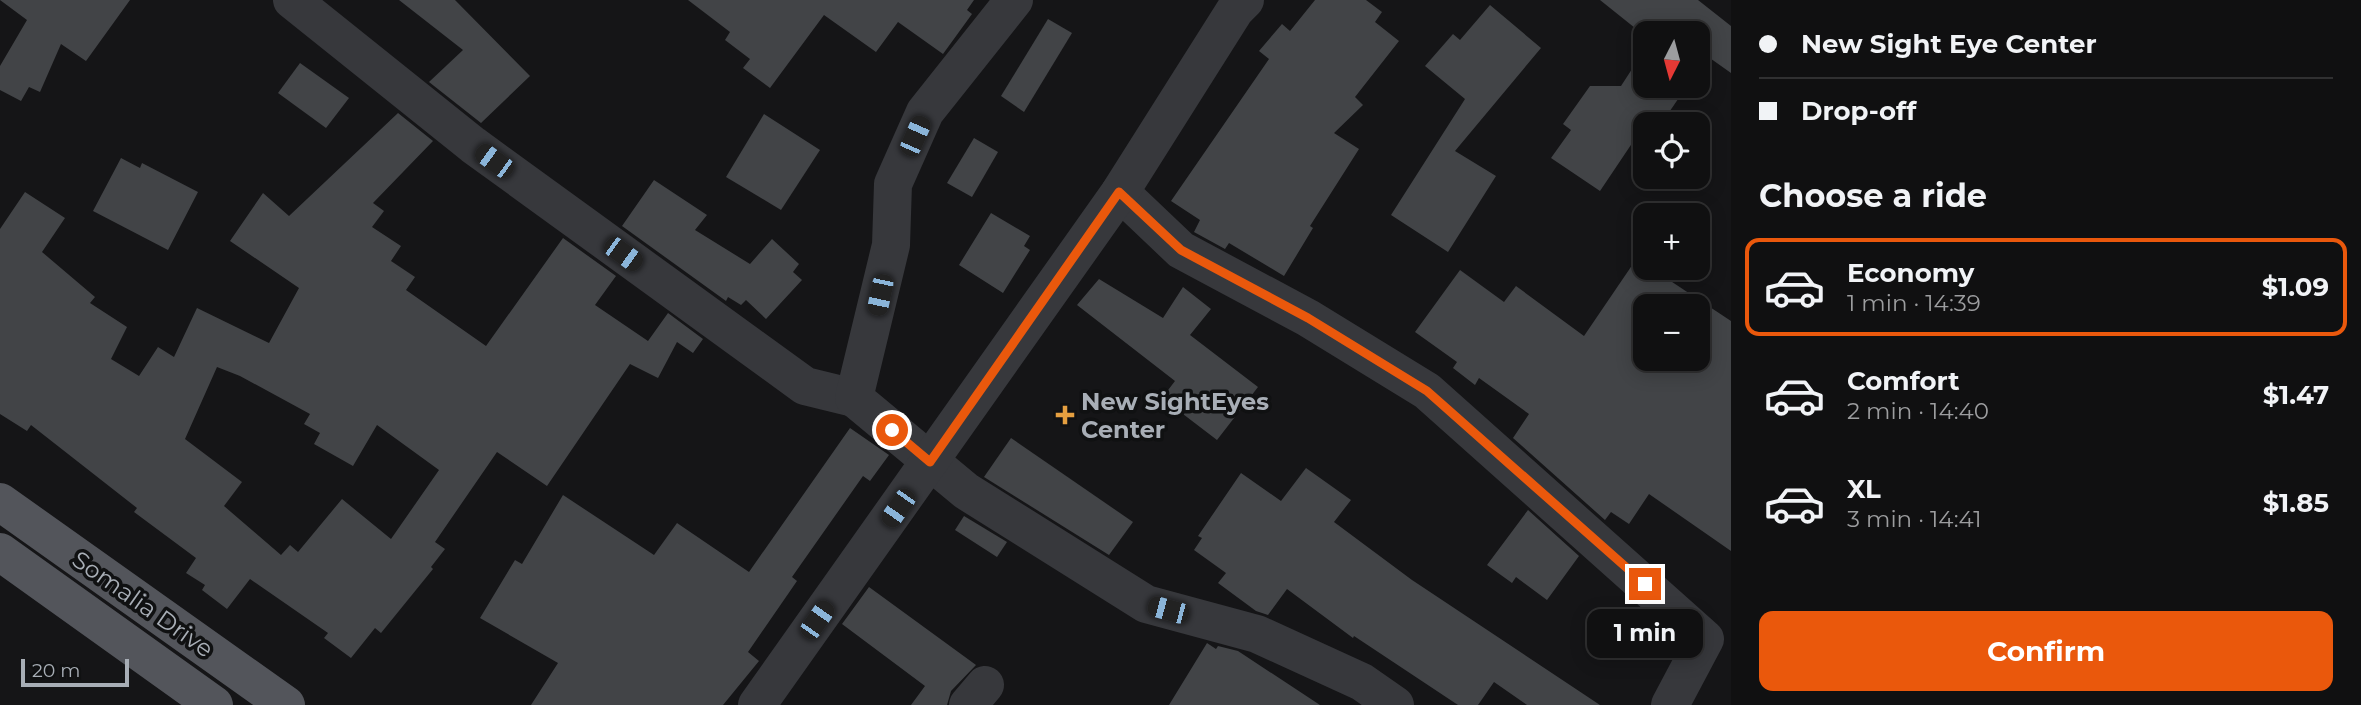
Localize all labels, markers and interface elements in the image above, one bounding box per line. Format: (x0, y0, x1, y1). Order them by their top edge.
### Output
north arrow (1633, 21, 1710, 98)
map controls (1633, 21, 1710, 371)
text: New Sight Eye Center (1801, 28, 2097, 60)
text: Drop-off (1801, 95, 1916, 127)
button: locate (1633, 112, 1710, 189)
car (897, 113, 934, 159)
car (471, 140, 518, 182)
text: Choose a ride (1759, 176, 1987, 215)
button: + (1633, 203, 1710, 280)
car (600, 233, 647, 275)
icon: car (1763, 256, 1826, 319)
text: Economy (1847, 257, 1974, 289)
text: $1.09 (2262, 271, 2329, 303)
car (866, 272, 895, 318)
text: 1 min · 14:39 (1847, 289, 1981, 317)
button: − (1633, 294, 1710, 371)
icon: car (1763, 364, 1826, 427)
text: Comfort (1847, 365, 1959, 397)
text: $1.47 (2263, 379, 2329, 411)
place label: New SightEyes Center (1081, 387, 1269, 444)
text: 2 min · 14:40 (1847, 397, 1989, 425)
marker: New SightEyes Center (1055, 405, 1075, 425)
route start (876, 414, 908, 446)
icon: car (1763, 472, 1826, 535)
text: XL (1847, 473, 1881, 505)
car (878, 485, 919, 531)
text: $1.85 (2263, 487, 2329, 519)
text: 3 min · 14:41 (1847, 505, 1981, 533)
street label: Somalia Drive (67, 545, 219, 663)
route end (1629, 568, 1661, 600)
car (1145, 594, 1192, 626)
car (797, 597, 838, 643)
callout: 1 min (1587, 608, 1703, 658)
button: Confirm (1759, 611, 2333, 691)
text: 1 min (1614, 619, 1676, 647)
scale bar (21, 656, 130, 688)
text: 20 m (32, 659, 80, 682)

